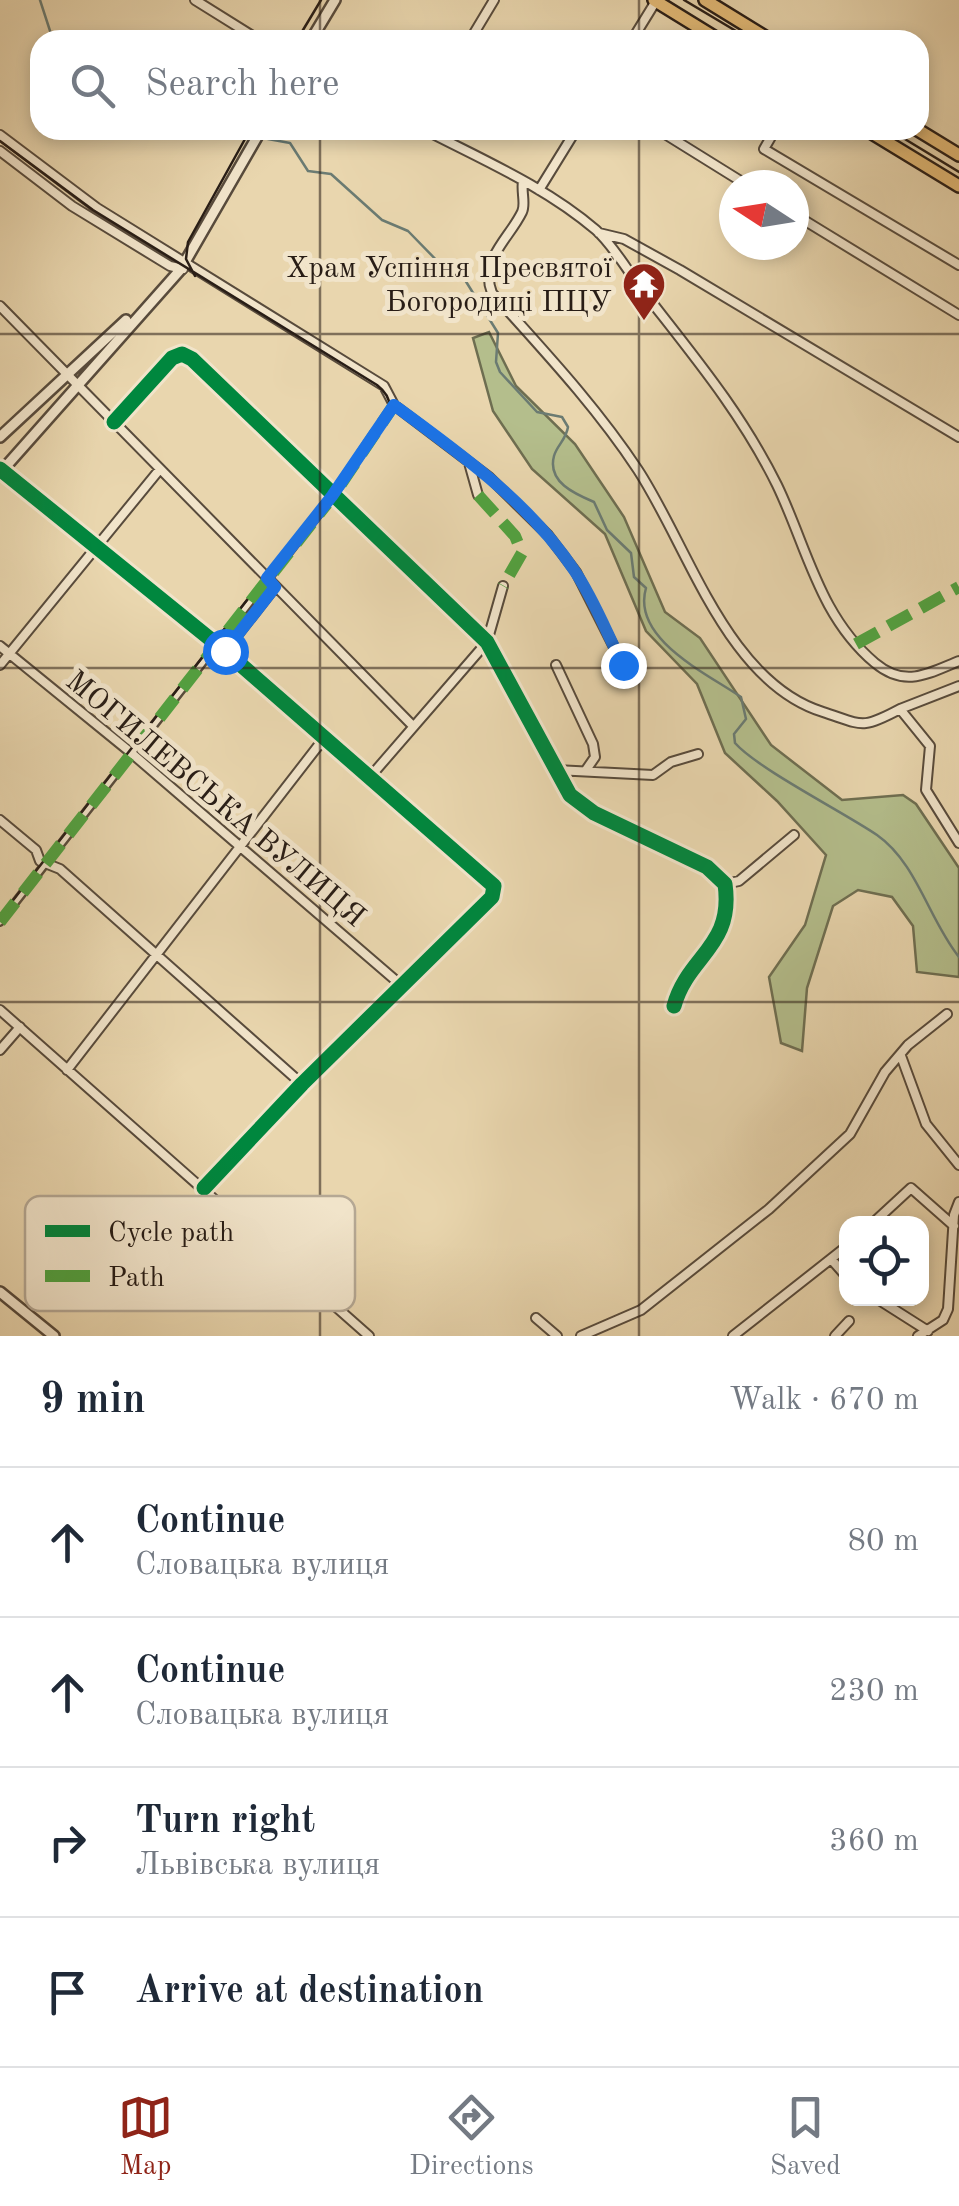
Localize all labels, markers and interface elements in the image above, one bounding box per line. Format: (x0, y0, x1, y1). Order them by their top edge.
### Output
search box (30, 30, 929, 140)
icon: search (65, 58, 120, 113)
text: Search here (145, 66, 340, 104)
north arrow (719, 170, 809, 260)
place label: Храм Успіння Пресвятої Богородиці ПЦУ (286, 254, 613, 318)
temple icon: Храм Успіння Пресвятої Богородиці ПЦУ (621, 261, 667, 322)
route start (203, 629, 249, 675)
route end (601, 643, 647, 689)
street label: МОГИЛЕВСЬКА ВУЛИЦЯ (59, 666, 370, 933)
legend (25, 1196, 355, 1311)
map controls (839, 1216, 929, 1306)
button: locate (839, 1216, 929, 1306)
text: Cycle path (108, 1220, 234, 1248)
text: Path (108, 1265, 165, 1293)
text: 9 min (40, 1380, 146, 1422)
text: Walk · 670 m (729, 1385, 919, 1417)
text: Continue (135, 1503, 285, 1541)
icon: ahead (40, 1515, 95, 1570)
text: 80 m (848, 1526, 919, 1558)
text: Словацька вулиця (135, 1550, 389, 1582)
text: Continue (135, 1653, 285, 1691)
icon: ahead (40, 1665, 95, 1720)
text: 230 m (829, 1676, 919, 1708)
text: Словацька вулиця (135, 1700, 389, 1732)
text: Turn right (135, 1803, 315, 1841)
icon: right (40, 1815, 95, 1870)
text: 360 m (829, 1826, 919, 1858)
text: Львівська вулиця (135, 1850, 380, 1882)
icon: arrive (40, 1965, 95, 2020)
text: Arrive at destination (135, 1973, 484, 2011)
tab: Map (118, 2090, 173, 2185)
tab: Directions (409, 2090, 534, 2185)
tab: Saved (770, 2090, 841, 2185)

